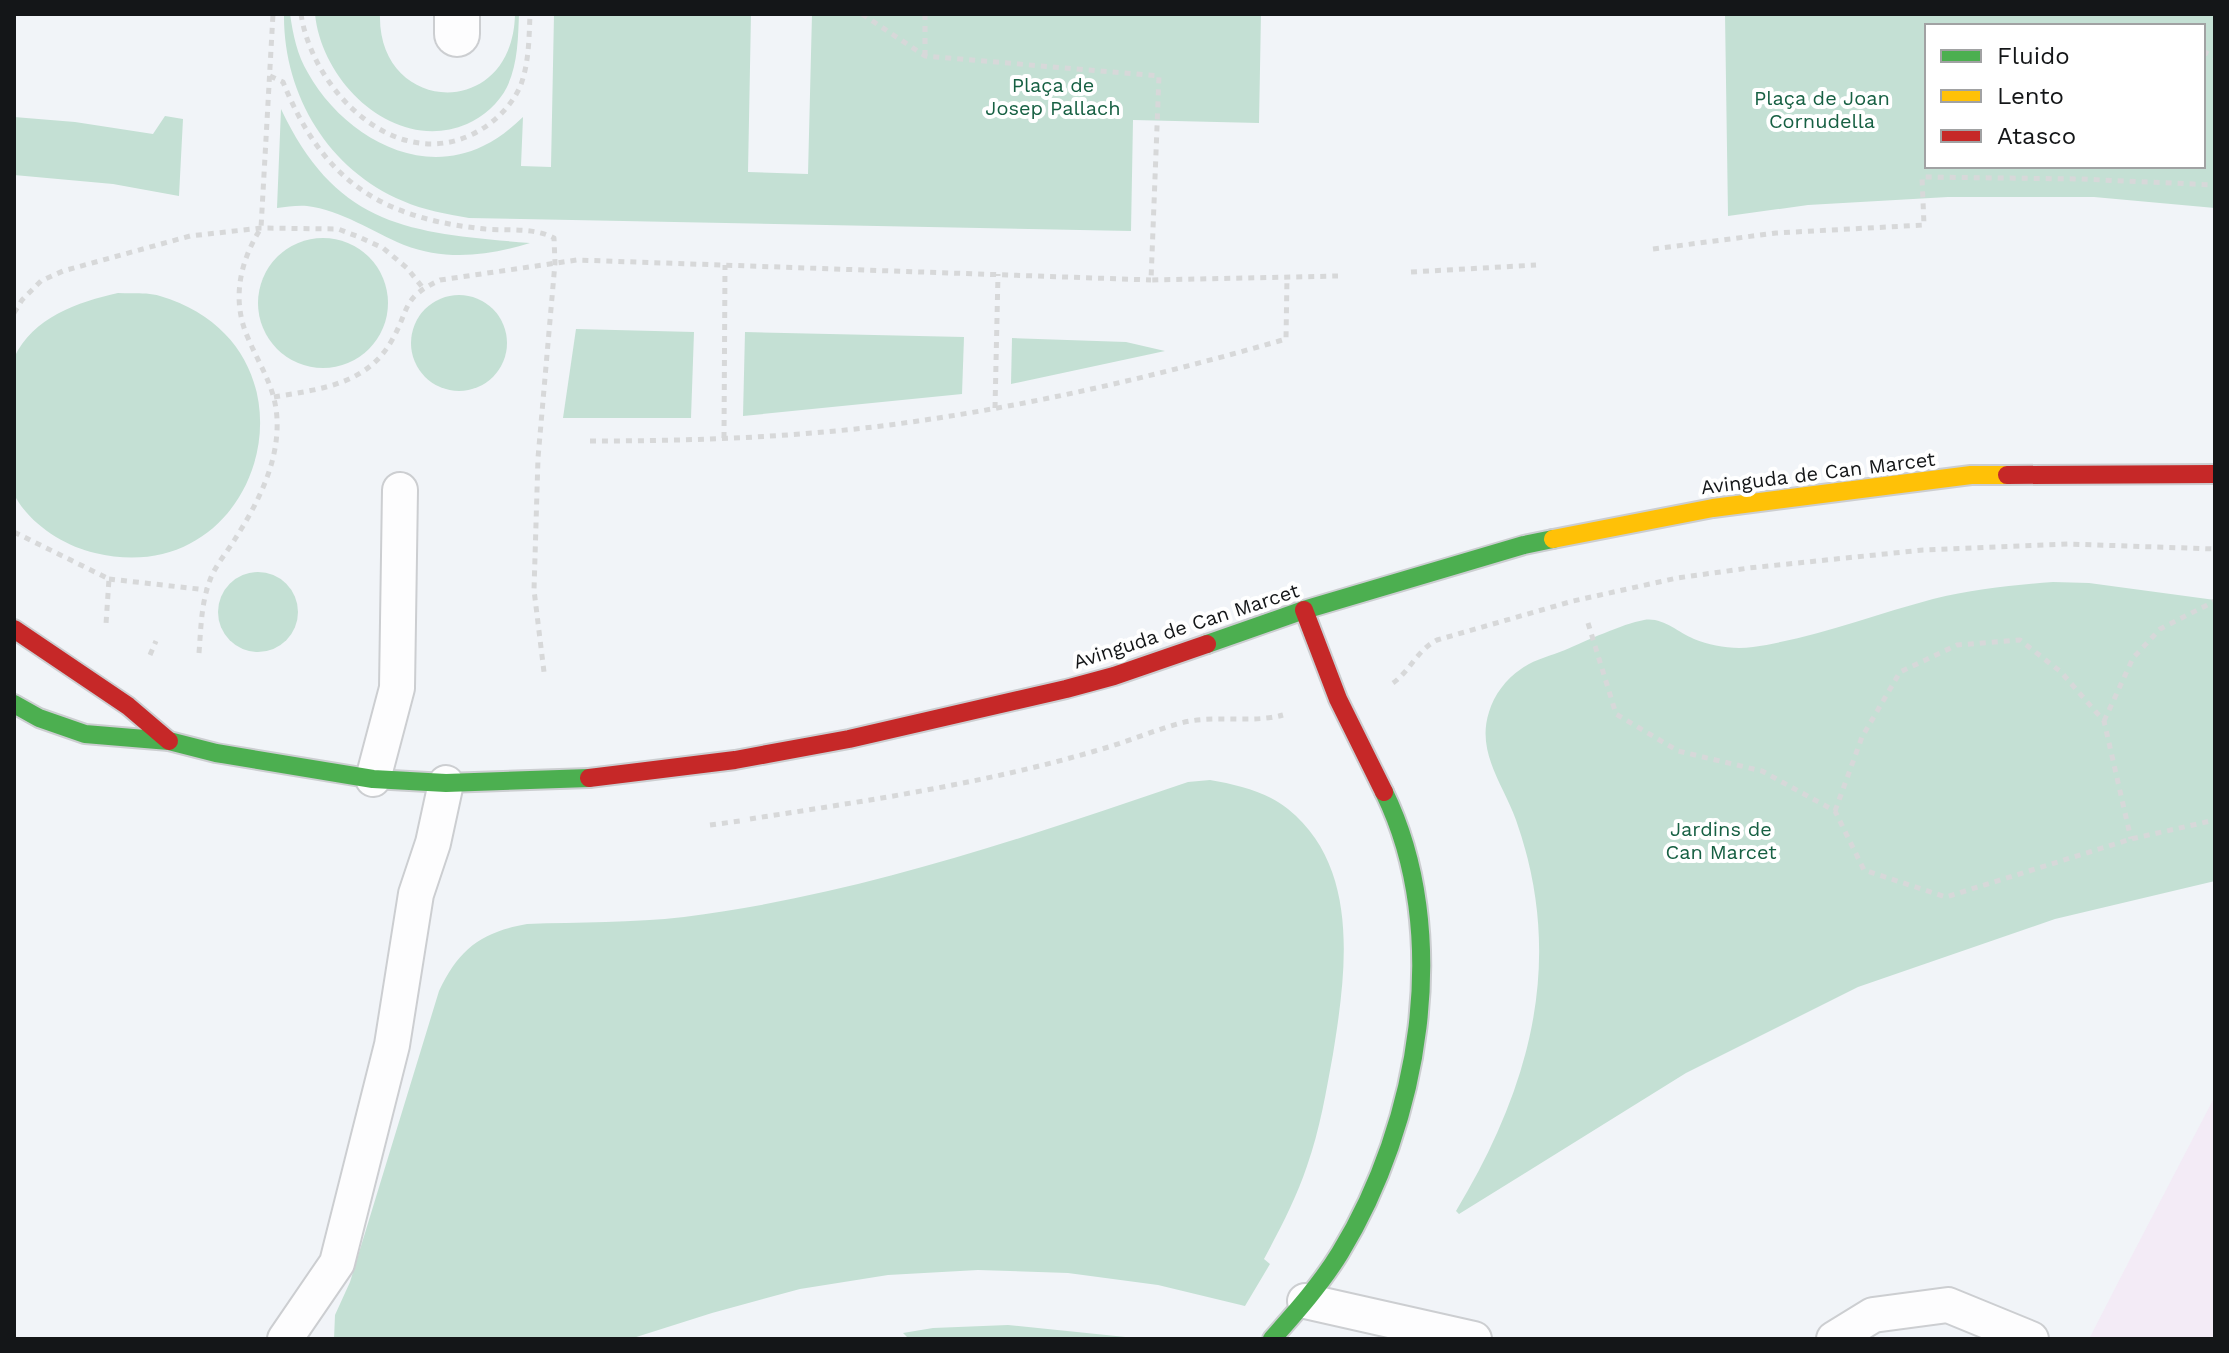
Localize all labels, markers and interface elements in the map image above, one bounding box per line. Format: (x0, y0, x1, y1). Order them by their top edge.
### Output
legend (1925, 24, 2205, 168)
text: Fluido (1997, 42, 2070, 70)
park label: Plaça de Josep Pallach (985, 73, 1121, 120)
text: Lento (1997, 82, 2064, 110)
park label: Plaça de Joan Cornudella (1754, 86, 1890, 133)
text: Atasco (1997, 122, 2076, 150)
street label: Avinguda de Can Marcet (1699, 447, 1937, 499)
street label: Avinguda de Can Marcet (1070, 578, 1302, 674)
park label: Jardins de Can Marcet (1665, 817, 1777, 864)

